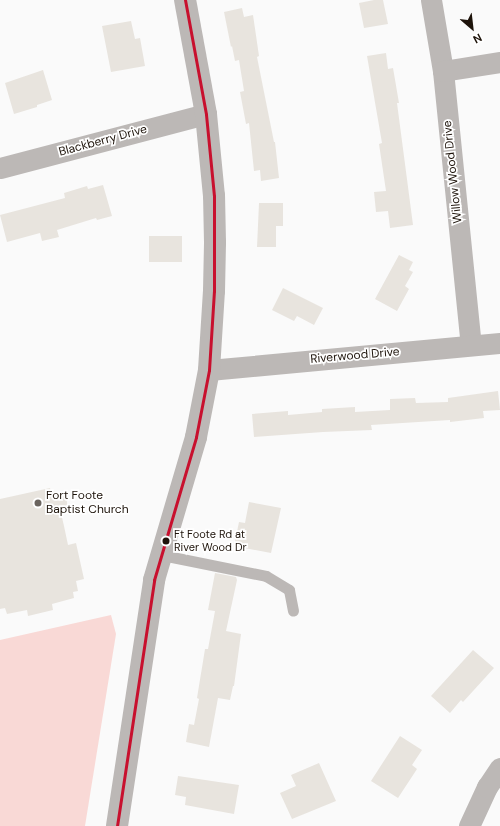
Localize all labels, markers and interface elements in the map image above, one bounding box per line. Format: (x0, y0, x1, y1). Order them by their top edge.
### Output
north arrow (452, 8, 492, 48)
text: N (471, 31, 484, 47)
street label: Willow Wood Drive (440, 120, 466, 224)
street label: Blackberry Drive (57, 122, 149, 160)
street label: Riverwood Drive (310, 345, 400, 367)
place label: Fort Foote Baptist Church (46, 489, 129, 517)
marker: Fort Foote Baptist Church (33, 498, 43, 508)
place label: Ft Foote Rd at River Wood Dr (174, 528, 247, 554)
marker: Ft Foote Rd at River Wood Dr (161, 536, 171, 546)

